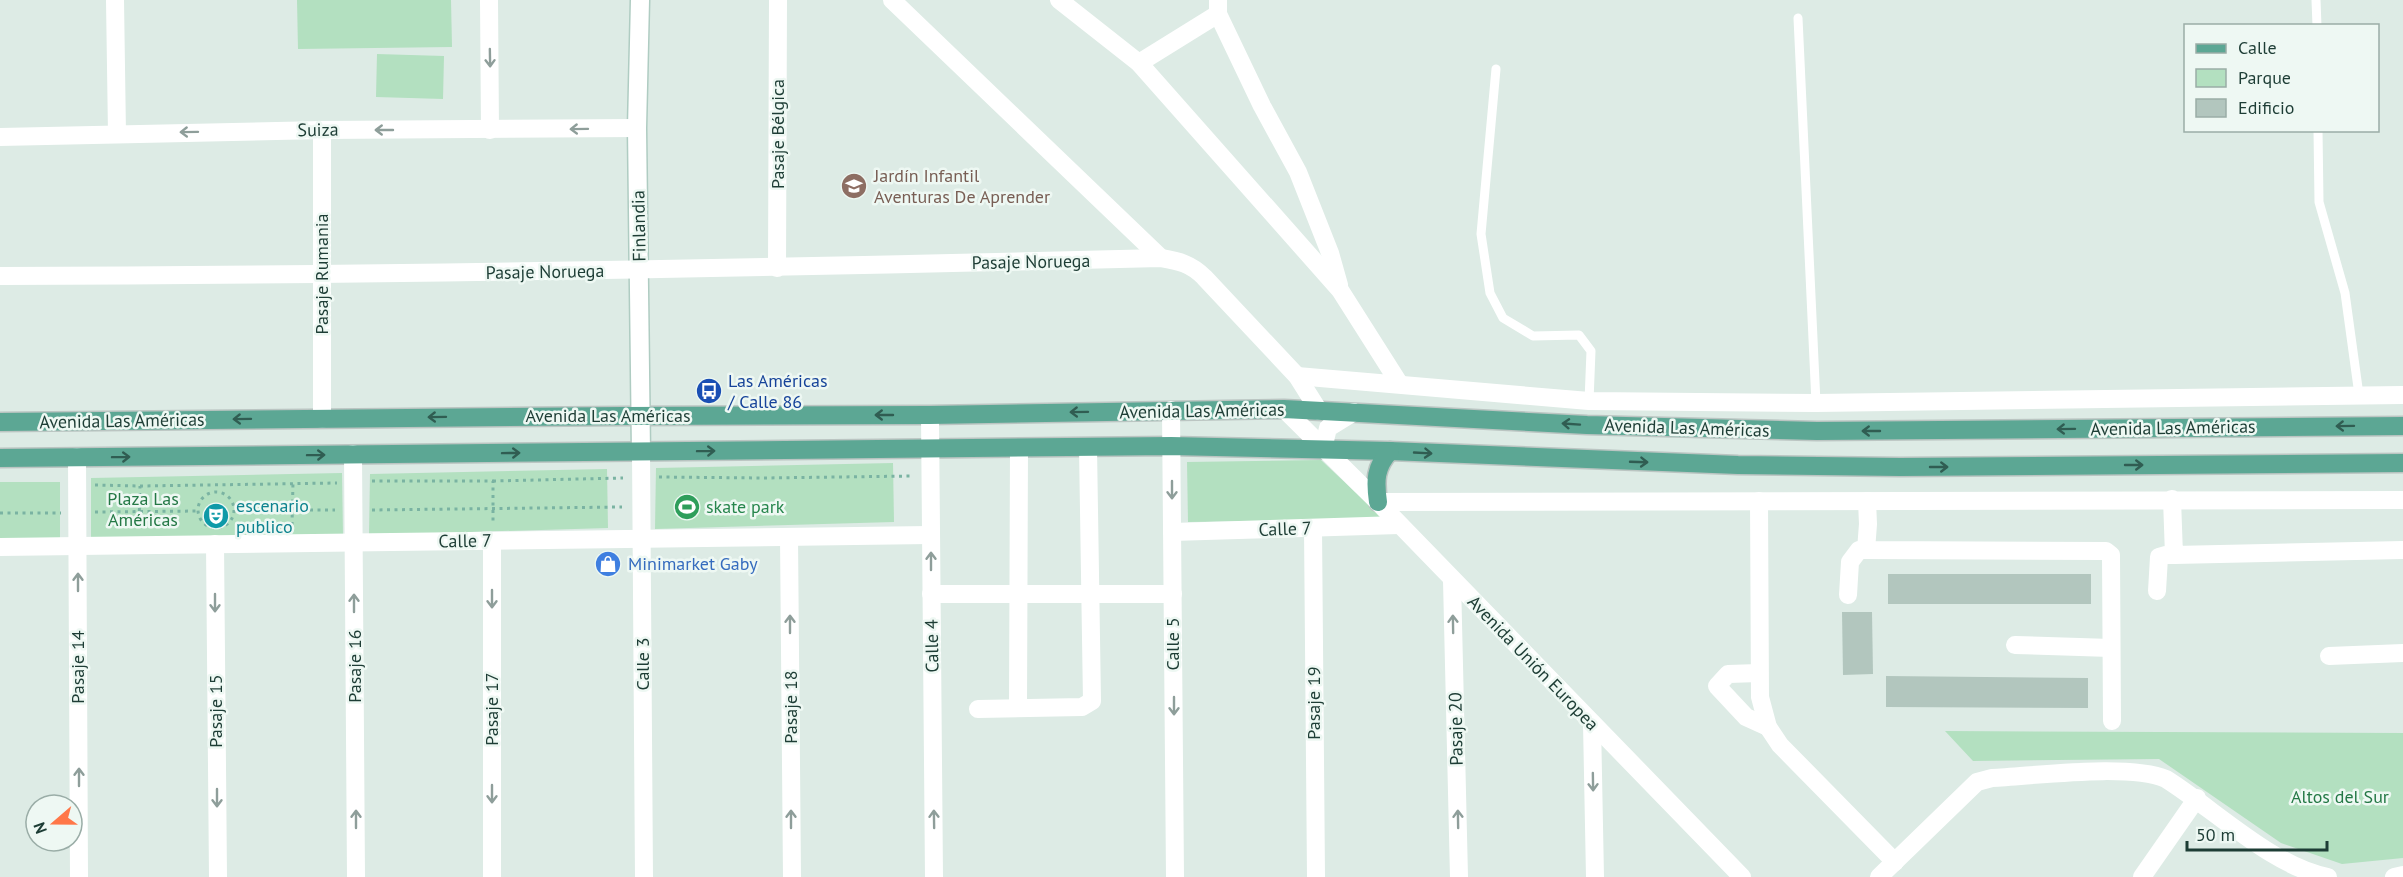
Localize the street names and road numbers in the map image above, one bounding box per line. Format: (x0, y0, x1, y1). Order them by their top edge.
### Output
street label: Pasaje Bélgica (766, 79, 789, 189)
street label: Suiza (297, 118, 339, 141)
street label: Finlandia (626, 190, 651, 262)
street label: Pasaje Rumania (310, 214, 333, 335)
street label: Pasaje Noruega (971, 249, 1091, 274)
street label: Pasaje Noruega (485, 259, 605, 284)
street label: Avenida Las Américas (1119, 398, 1285, 423)
street label: Avenida Las Américas (525, 404, 691, 427)
street label: Avenida Las Américas (39, 408, 205, 433)
street label: Avenida Las Américas (1604, 413, 1770, 442)
street label: Avenida Las Américas (2090, 415, 2256, 440)
street label: Calle 7 (1258, 516, 1312, 541)
street label: Calle 7 (438, 529, 492, 552)
street label: Avenida Unión Europea (1463, 590, 1604, 735)
street label: Calle 5 (1161, 617, 1184, 671)
street label: Calle 4 (920, 619, 943, 673)
street label: Pasaje 16 (343, 629, 366, 703)
street label: Pasaje 14 (66, 630, 89, 704)
street label: Calle 3 (631, 637, 654, 691)
street label: Pasaje 19 (1302, 666, 1325, 740)
street label: Pasaje 18 (779, 670, 802, 744)
street label: Pasaje 17 (480, 672, 503, 746)
street label: Pasaje 15 (204, 674, 227, 748)
street label: Pasaje 20 (1443, 692, 1468, 766)

